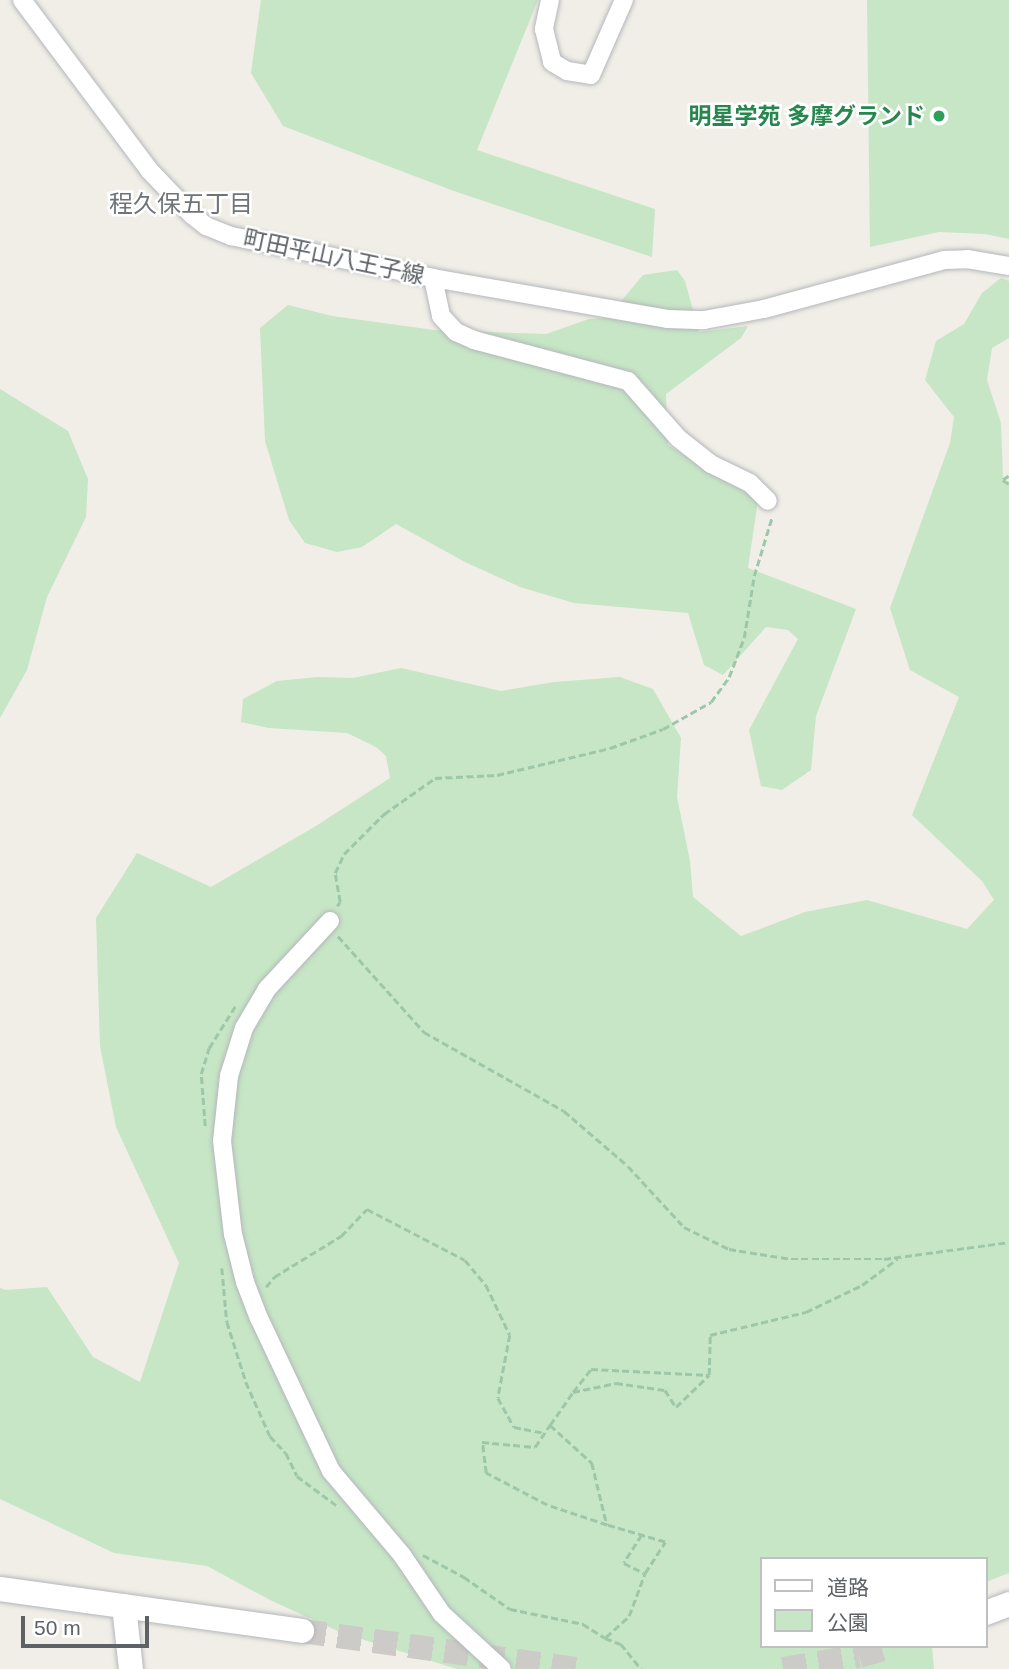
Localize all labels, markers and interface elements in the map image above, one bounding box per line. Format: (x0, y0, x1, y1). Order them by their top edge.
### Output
place label: 明星学苑 多摩グランド (689, 102, 925, 130)
marker: 明星学苑 多摩グランド (931, 108, 947, 124)
district label: 程久保五丁目 (109, 190, 253, 218)
street label: 町田平山八王子線 (241, 224, 427, 290)
legend (760, 1557, 988, 1648)
text: 道路 (827, 1576, 869, 1599)
scale bar (24, 1602, 152, 1646)
text: 公園 (827, 1611, 869, 1634)
text: 50 m (34, 1616, 81, 1639)

